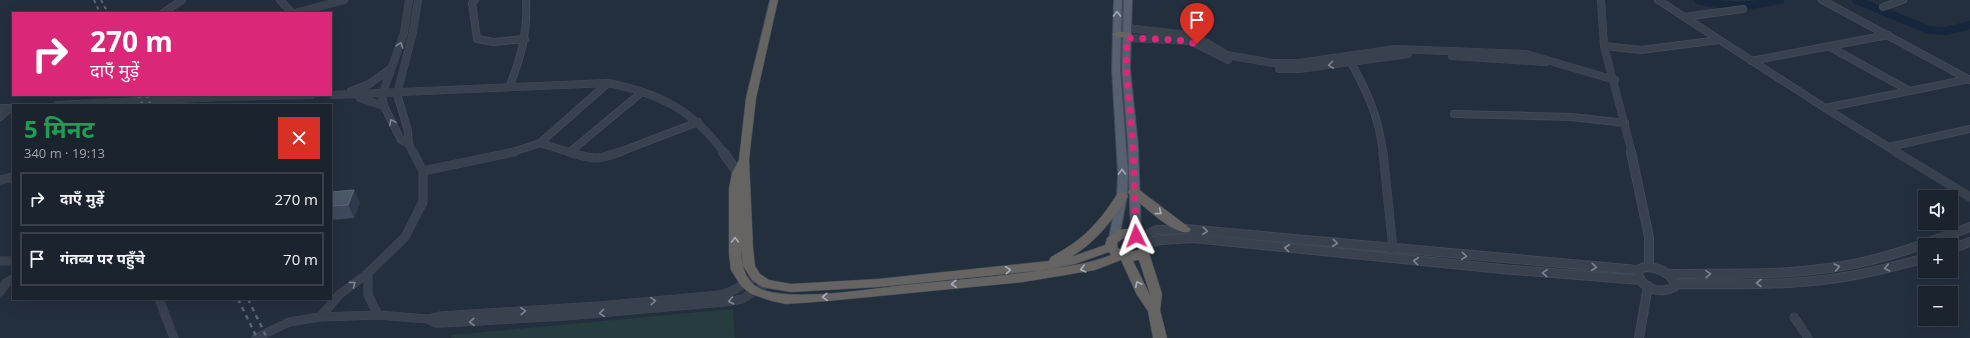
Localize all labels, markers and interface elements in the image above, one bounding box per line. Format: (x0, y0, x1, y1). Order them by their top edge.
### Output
pin (1180, 3, 1214, 44)
icon: arrive (1186, 9, 1208, 31)
one-way arrow (1113, 11, 1122, 17)
text: 270 m (90, 22, 173, 60)
icon: right (24, 28, 76, 80)
one-way arrow (395, 41, 404, 48)
text: दाएँ मुड़ें (90, 58, 139, 82)
one-way arrow (1328, 60, 1334, 69)
text: 5 मिनट (24, 112, 94, 145)
button: close (278, 117, 320, 159)
one-way arrow (389, 118, 397, 126)
text: 340 m · 19:13 (24, 144, 105, 162)
one-way arrow (1118, 169, 1127, 175)
icon: right (26, 188, 48, 210)
text: दाएँ मुड़ें (60, 188, 104, 208)
text: 270 m (274, 189, 318, 209)
map controls (1918, 190, 1958, 326)
button: sound (1918, 190, 1958, 230)
one-way arrow (1154, 207, 1161, 214)
position arrow (1115, 215, 1157, 257)
one-way arrow (1202, 226, 1208, 235)
one-way arrow (731, 237, 739, 243)
button: + (1918, 238, 1958, 278)
one-way arrow (1332, 239, 1338, 248)
one-way arrow (1284, 243, 1290, 252)
icon: arrive (26, 248, 48, 270)
text: गंतव्य पर पहुँचे (60, 248, 145, 268)
text: 70 m (283, 249, 318, 269)
one-way arrow (1461, 251, 1467, 260)
one-way arrow (1413, 256, 1419, 265)
one-way arrow (1591, 262, 1597, 271)
one-way arrow (1834, 263, 1840, 272)
one-way arrow (1080, 264, 1087, 272)
one-way arrow (1884, 264, 1890, 272)
one-way arrow (1005, 265, 1011, 274)
one-way arrow (1542, 268, 1548, 277)
one-way arrow (1705, 270, 1711, 278)
one-way arrow (1756, 279, 1762, 287)
one-way arrow (951, 280, 957, 289)
one-way arrow (1135, 281, 1143, 289)
one-way arrow (348, 282, 355, 289)
button: − (1918, 286, 1958, 326)
one-way arrow (822, 293, 828, 302)
one-way arrow (728, 296, 735, 304)
one-way arrow (650, 297, 656, 306)
one-way arrow (520, 306, 526, 315)
one-way arrow (599, 309, 605, 318)
one-way arrow (469, 317, 475, 326)

